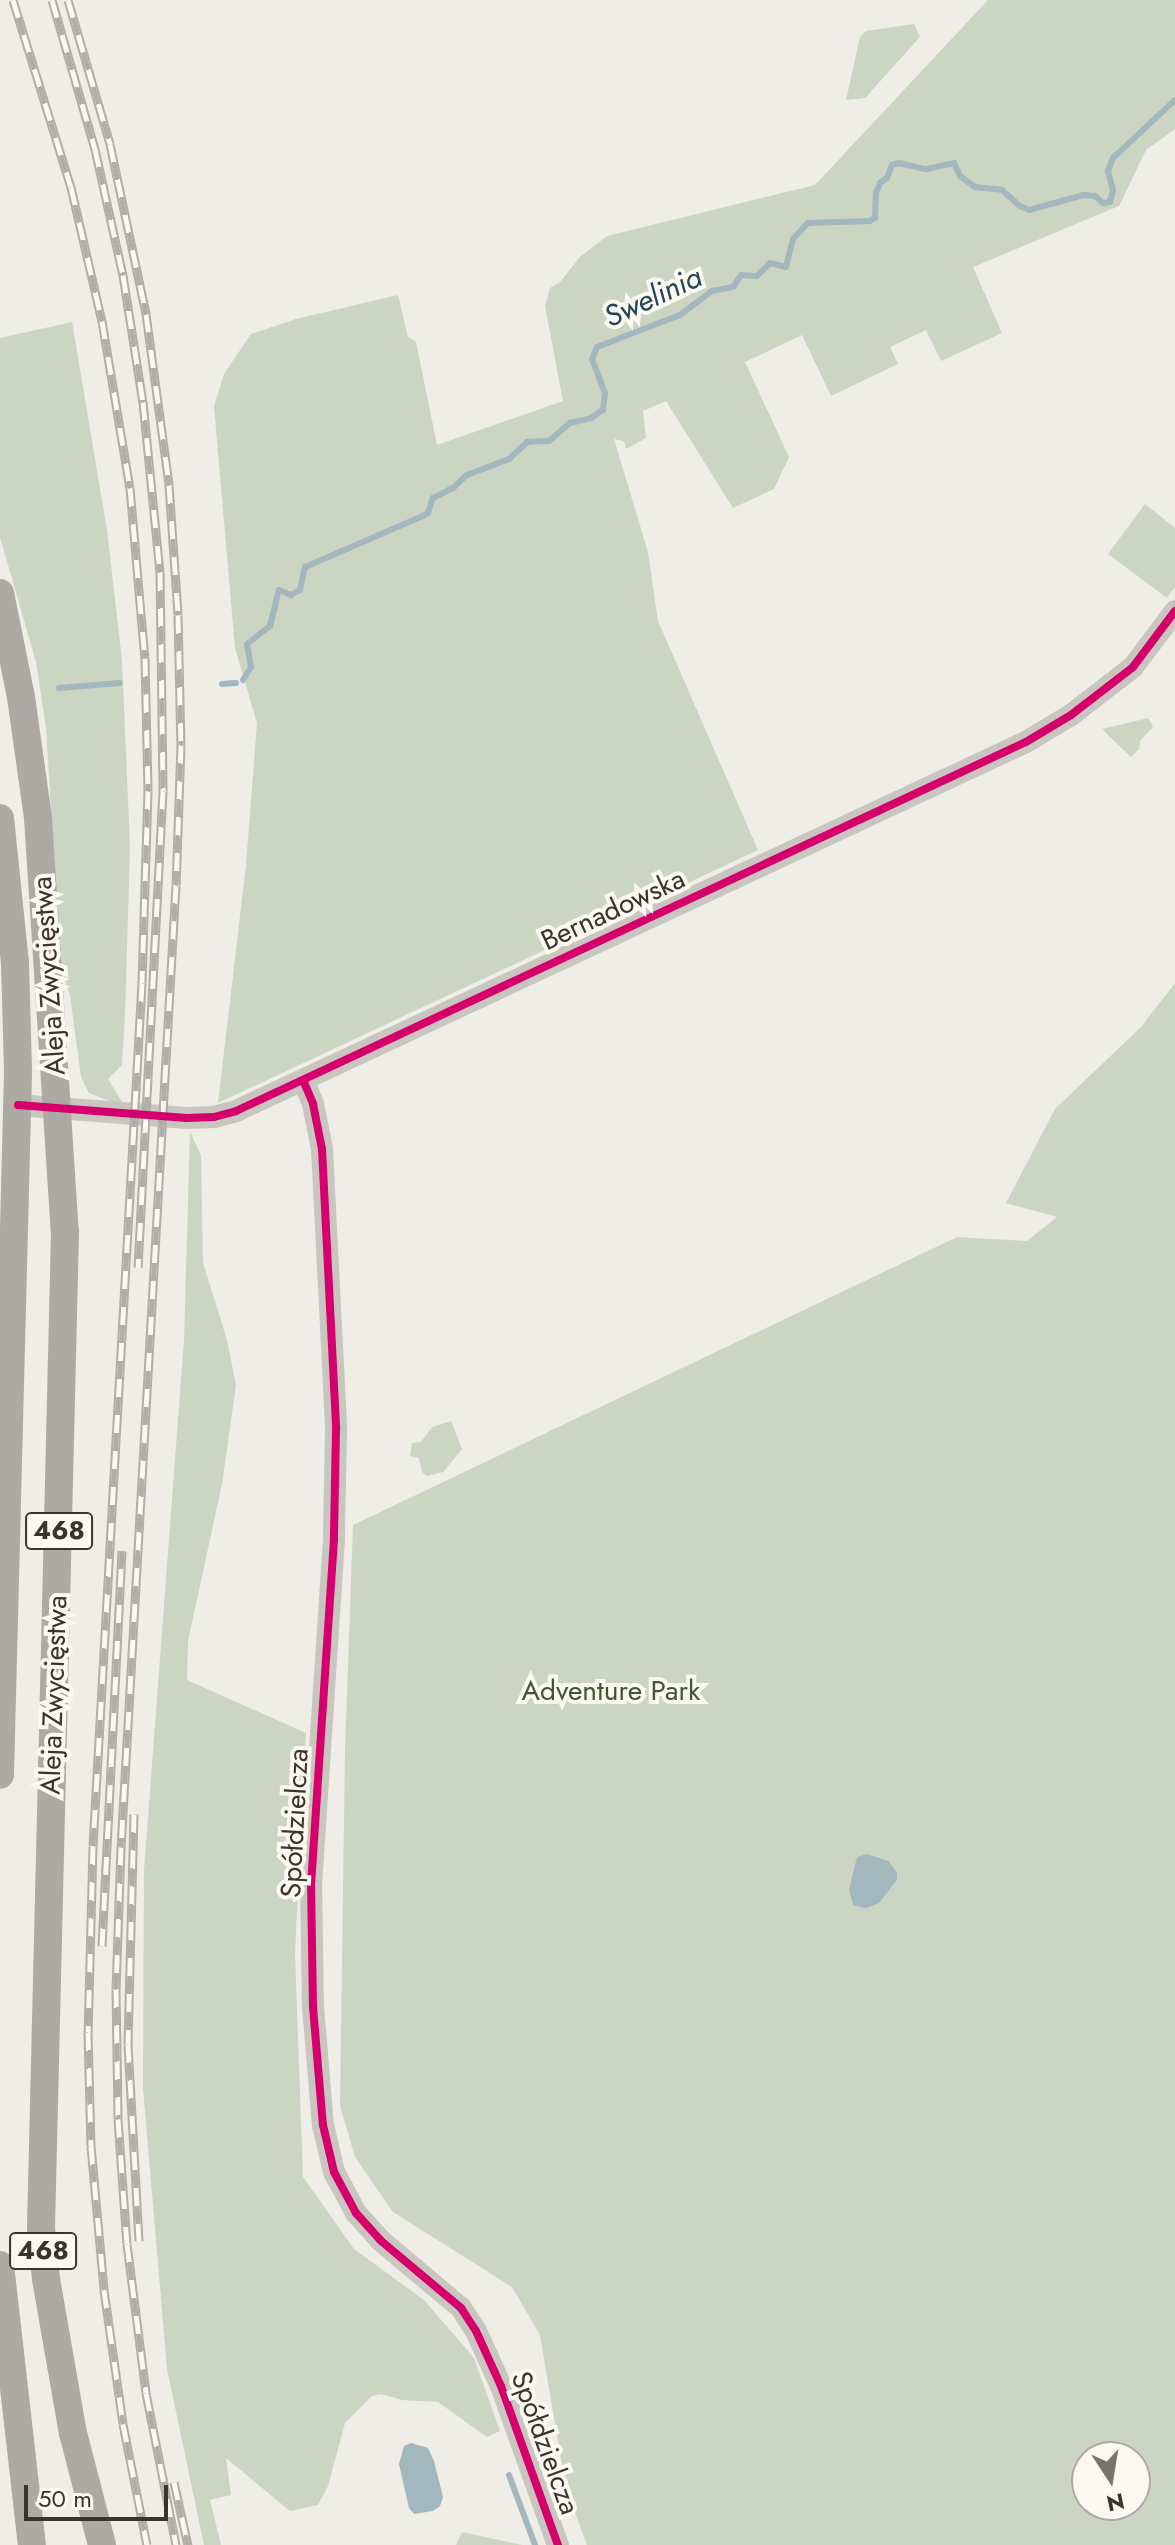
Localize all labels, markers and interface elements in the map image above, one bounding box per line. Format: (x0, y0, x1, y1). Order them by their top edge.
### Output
water label: Swelinia (598, 259, 708, 335)
street label: Bernadowska (536, 862, 690, 958)
street label: Aleja Zwycięstwa (25, 875, 73, 1077)
road number: 468 (25, 1509, 93, 1553)
street label: Aleja Zwycięstwa (34, 1595, 74, 1795)
park label: Adventure Park (522, 1674, 700, 1708)
street label: Spółdzielcza (274, 1747, 316, 1899)
road number: 468 (9, 2229, 77, 2273)
street label: Spółdzielcza (504, 2367, 586, 2519)
north arrow (1071, 2441, 1151, 2521)
scale bar (28, 2469, 172, 2519)
text: 50 m (38, 2481, 92, 2516)
text: N (1104, 2485, 1127, 2520)

